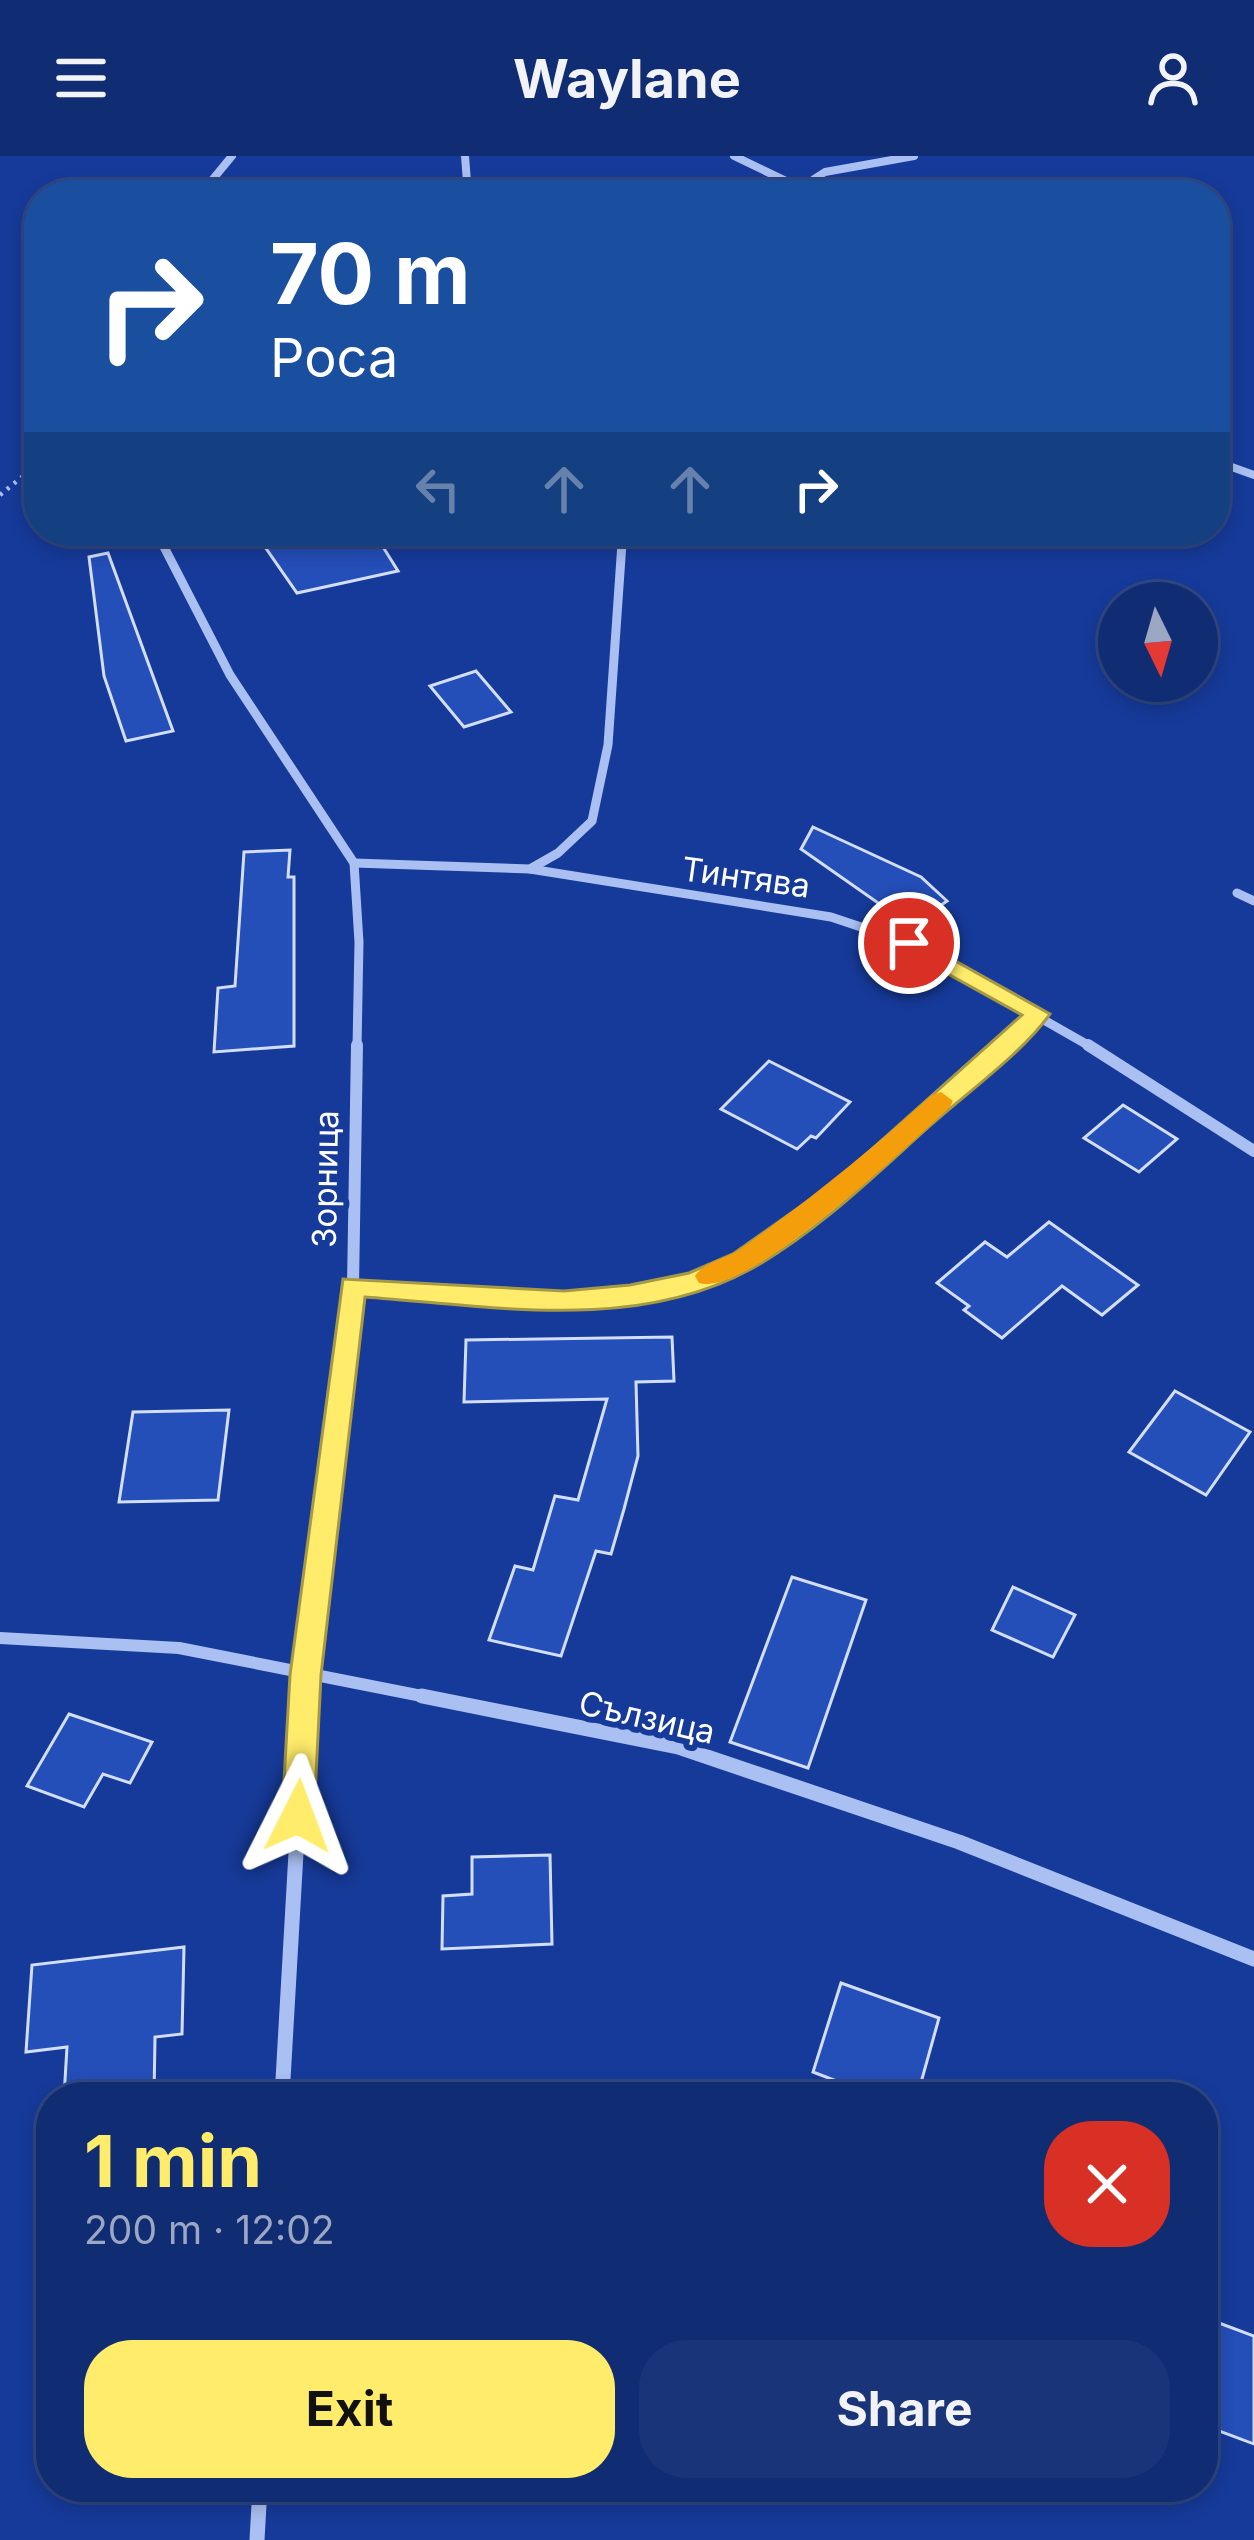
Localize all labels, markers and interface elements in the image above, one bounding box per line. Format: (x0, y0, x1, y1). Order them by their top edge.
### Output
icon: menu (48, 45, 114, 111)
icon: person (1140, 45, 1206, 111)
text: Waylane (513, 46, 741, 111)
text: 70 m (270, 223, 471, 324)
icon: right (72, 228, 228, 384)
text: Роса (270, 325, 398, 390)
icon: left (405, 456, 471, 522)
icon: ahead (531, 456, 597, 522)
icon: ahead (657, 456, 723, 522)
icon: right (783, 456, 849, 522)
north arrow (1098, 582, 1218, 702)
map controls (1098, 582, 1218, 702)
street label: Тинтява (679, 848, 813, 906)
pin (858, 892, 960, 994)
icon: arrive (876, 910, 942, 976)
street label: Зорница (304, 1110, 346, 1248)
street label: Сълзица (575, 1682, 719, 1752)
position arrow (235, 1753, 361, 1879)
text: 1 min (84, 2117, 262, 2204)
button: close (1044, 2121, 1170, 2247)
text: 200 m · 12:02 (84, 2206, 335, 2253)
button: Exit (84, 2340, 615, 2478)
button: Share (639, 2340, 1170, 2478)

